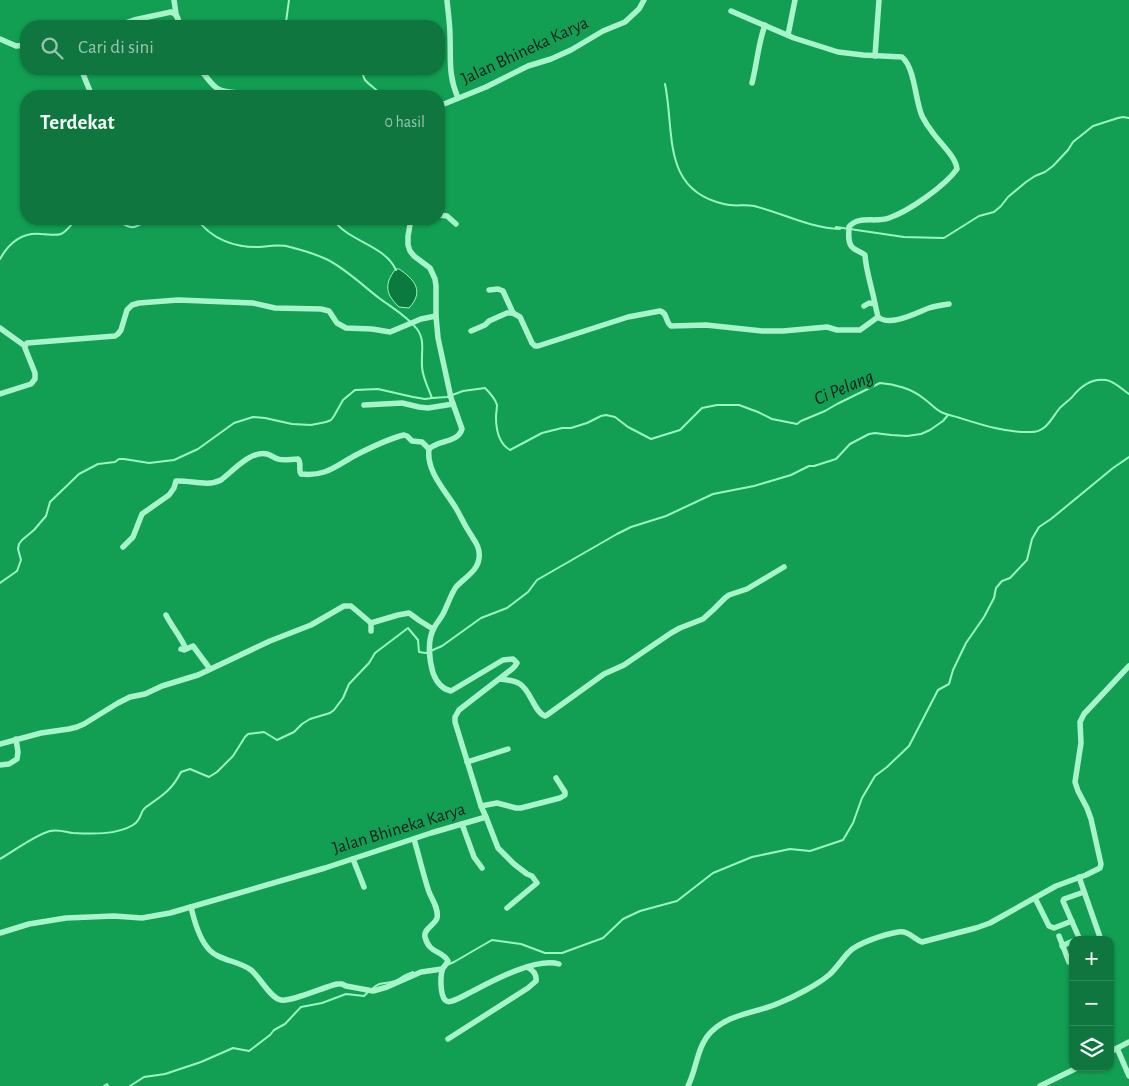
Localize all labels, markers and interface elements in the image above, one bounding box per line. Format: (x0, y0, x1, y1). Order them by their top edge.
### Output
street label: Jalan Bhineka Karya (459, 14, 591, 88)
search box (20, 20, 445, 75)
icon: search (38, 34, 66, 62)
text: Cari di sini (78, 38, 154, 57)
text: Terdekat (40, 112, 115, 133)
text: 0 hasil (384, 114, 425, 130)
water label: Ci Pelang (811, 367, 877, 409)
street label: Jalan Bhineka Karya (330, 800, 468, 858)
map controls (1069, 936, 1114, 1071)
button: + (1069, 936, 1114, 981)
button: − (1069, 981, 1114, 1026)
button: layers (1069, 1026, 1114, 1071)

